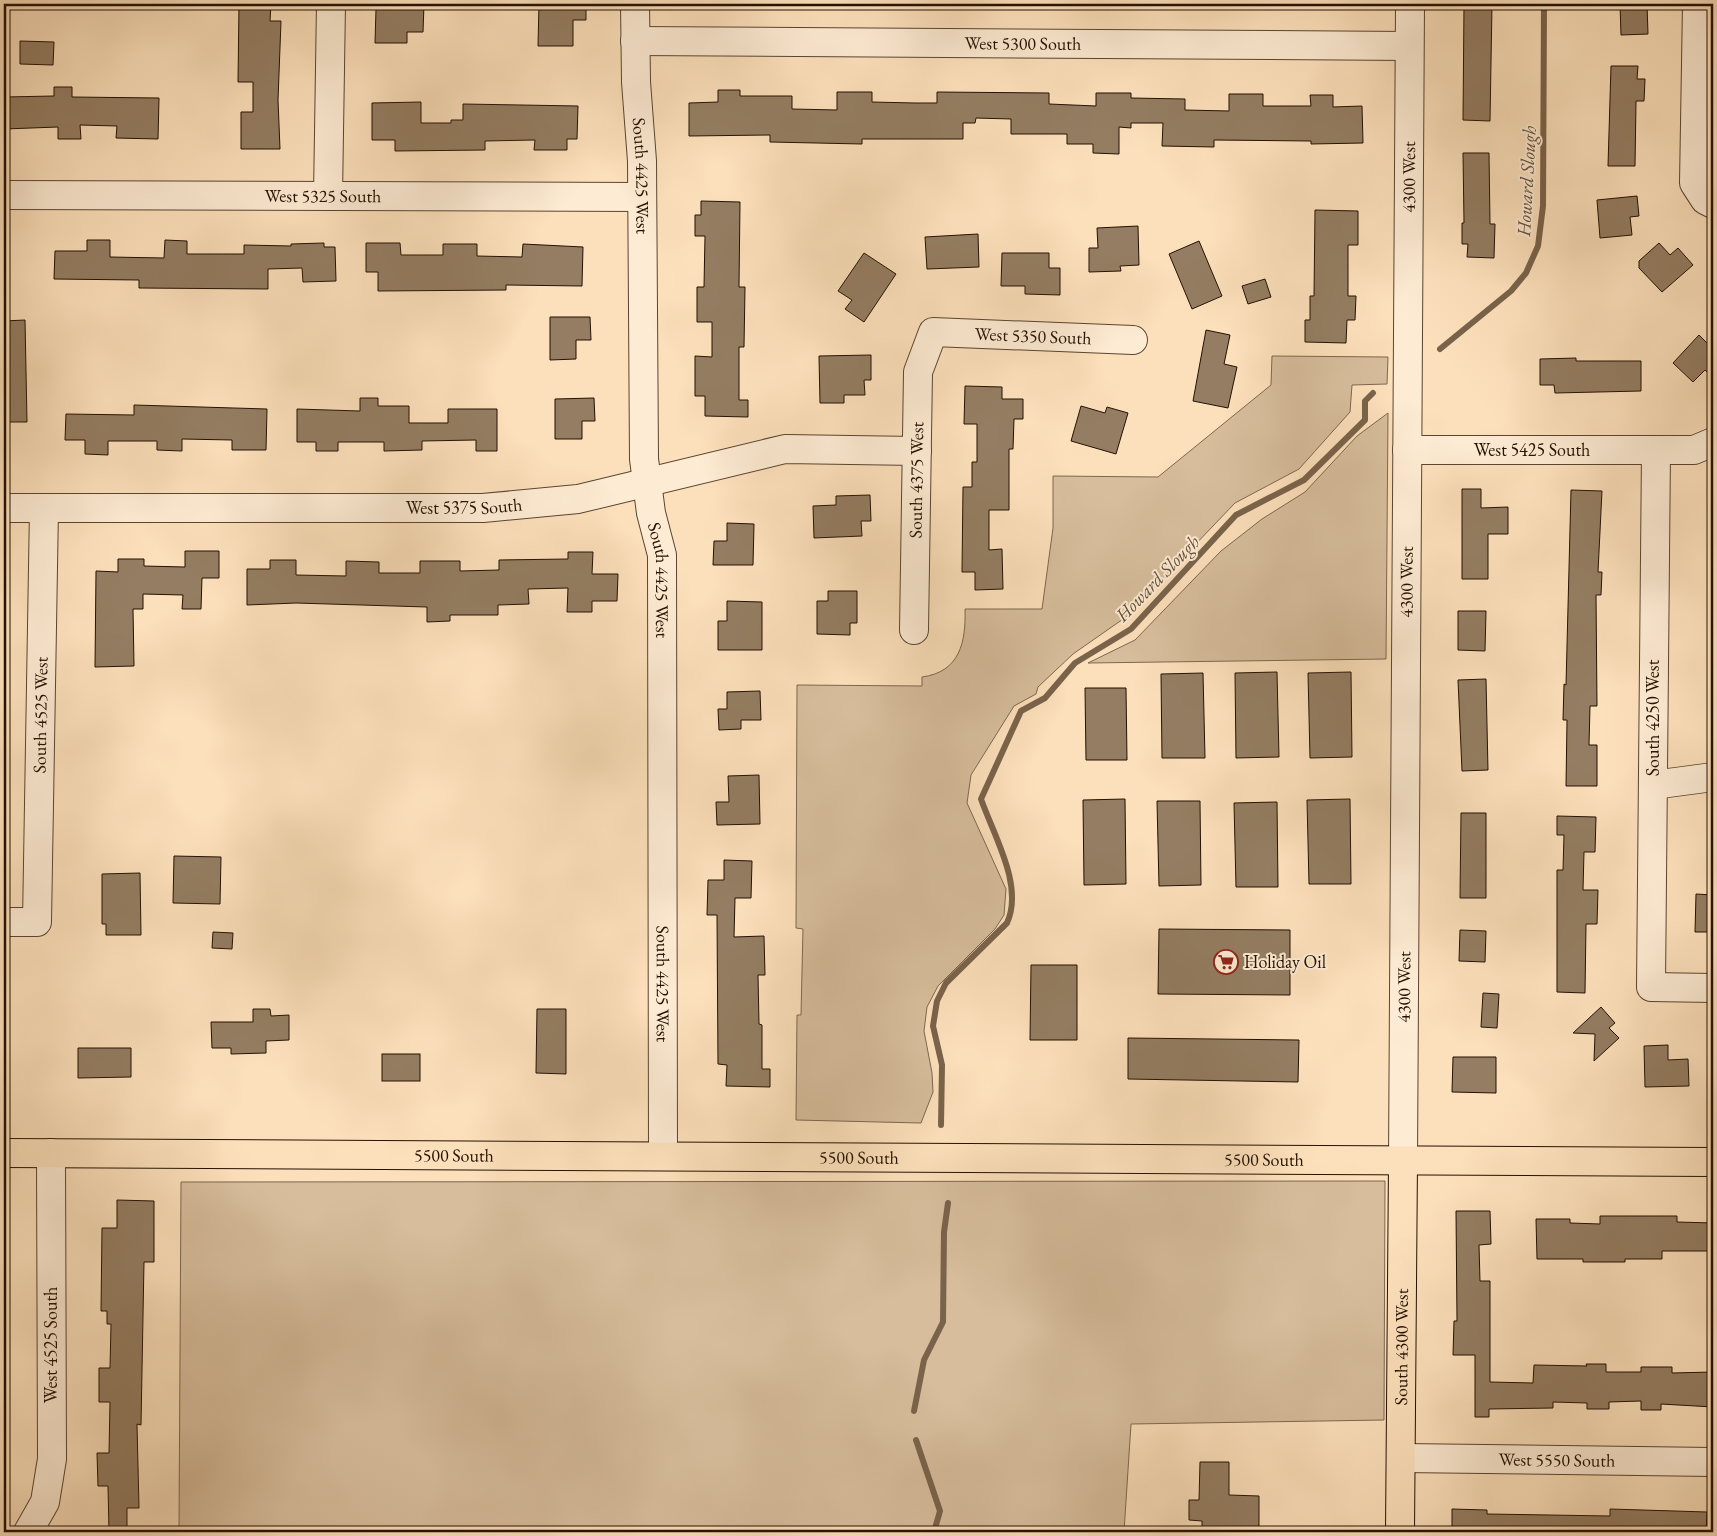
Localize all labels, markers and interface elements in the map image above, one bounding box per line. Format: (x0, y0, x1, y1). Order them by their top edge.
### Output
street label: West 5300 South (965, 31, 1081, 55)
street label: South 4425 West (628, 117, 654, 235)
water label: Howard Slough (1511, 125, 1542, 238)
street label: 4300 West (1397, 141, 1420, 213)
street label: West 5325 South (265, 184, 381, 207)
street label: West 5350 South (974, 322, 1092, 349)
street label: South 4375 West (903, 421, 928, 539)
street label: West 5425 South (1474, 438, 1590, 461)
street label: West 5375 South (406, 492, 523, 519)
street label: South 4425 West (643, 520, 674, 639)
water label: Howard Slough (1109, 530, 1205, 628)
street label: 4300 West (1394, 546, 1418, 618)
street label: South 4525 West (28, 656, 52, 774)
street label: South 4250 West (1641, 659, 1664, 776)
street label: South 4425 West (652, 926, 675, 1043)
supermarket icon: Holiday Oil (1213, 949, 1239, 975)
place label: Holiday Oil (1244, 950, 1326, 973)
street label: 4300 West (1392, 951, 1415, 1023)
street label: 5500 South (414, 1143, 494, 1167)
street label: 5500 South (819, 1145, 899, 1169)
street label: 5500 South (1224, 1147, 1304, 1171)
street label: West 4525 South (39, 1287, 62, 1403)
street label: South 4300 West (1389, 1288, 1413, 1405)
street label: West 5550 South (1498, 1447, 1616, 1472)

